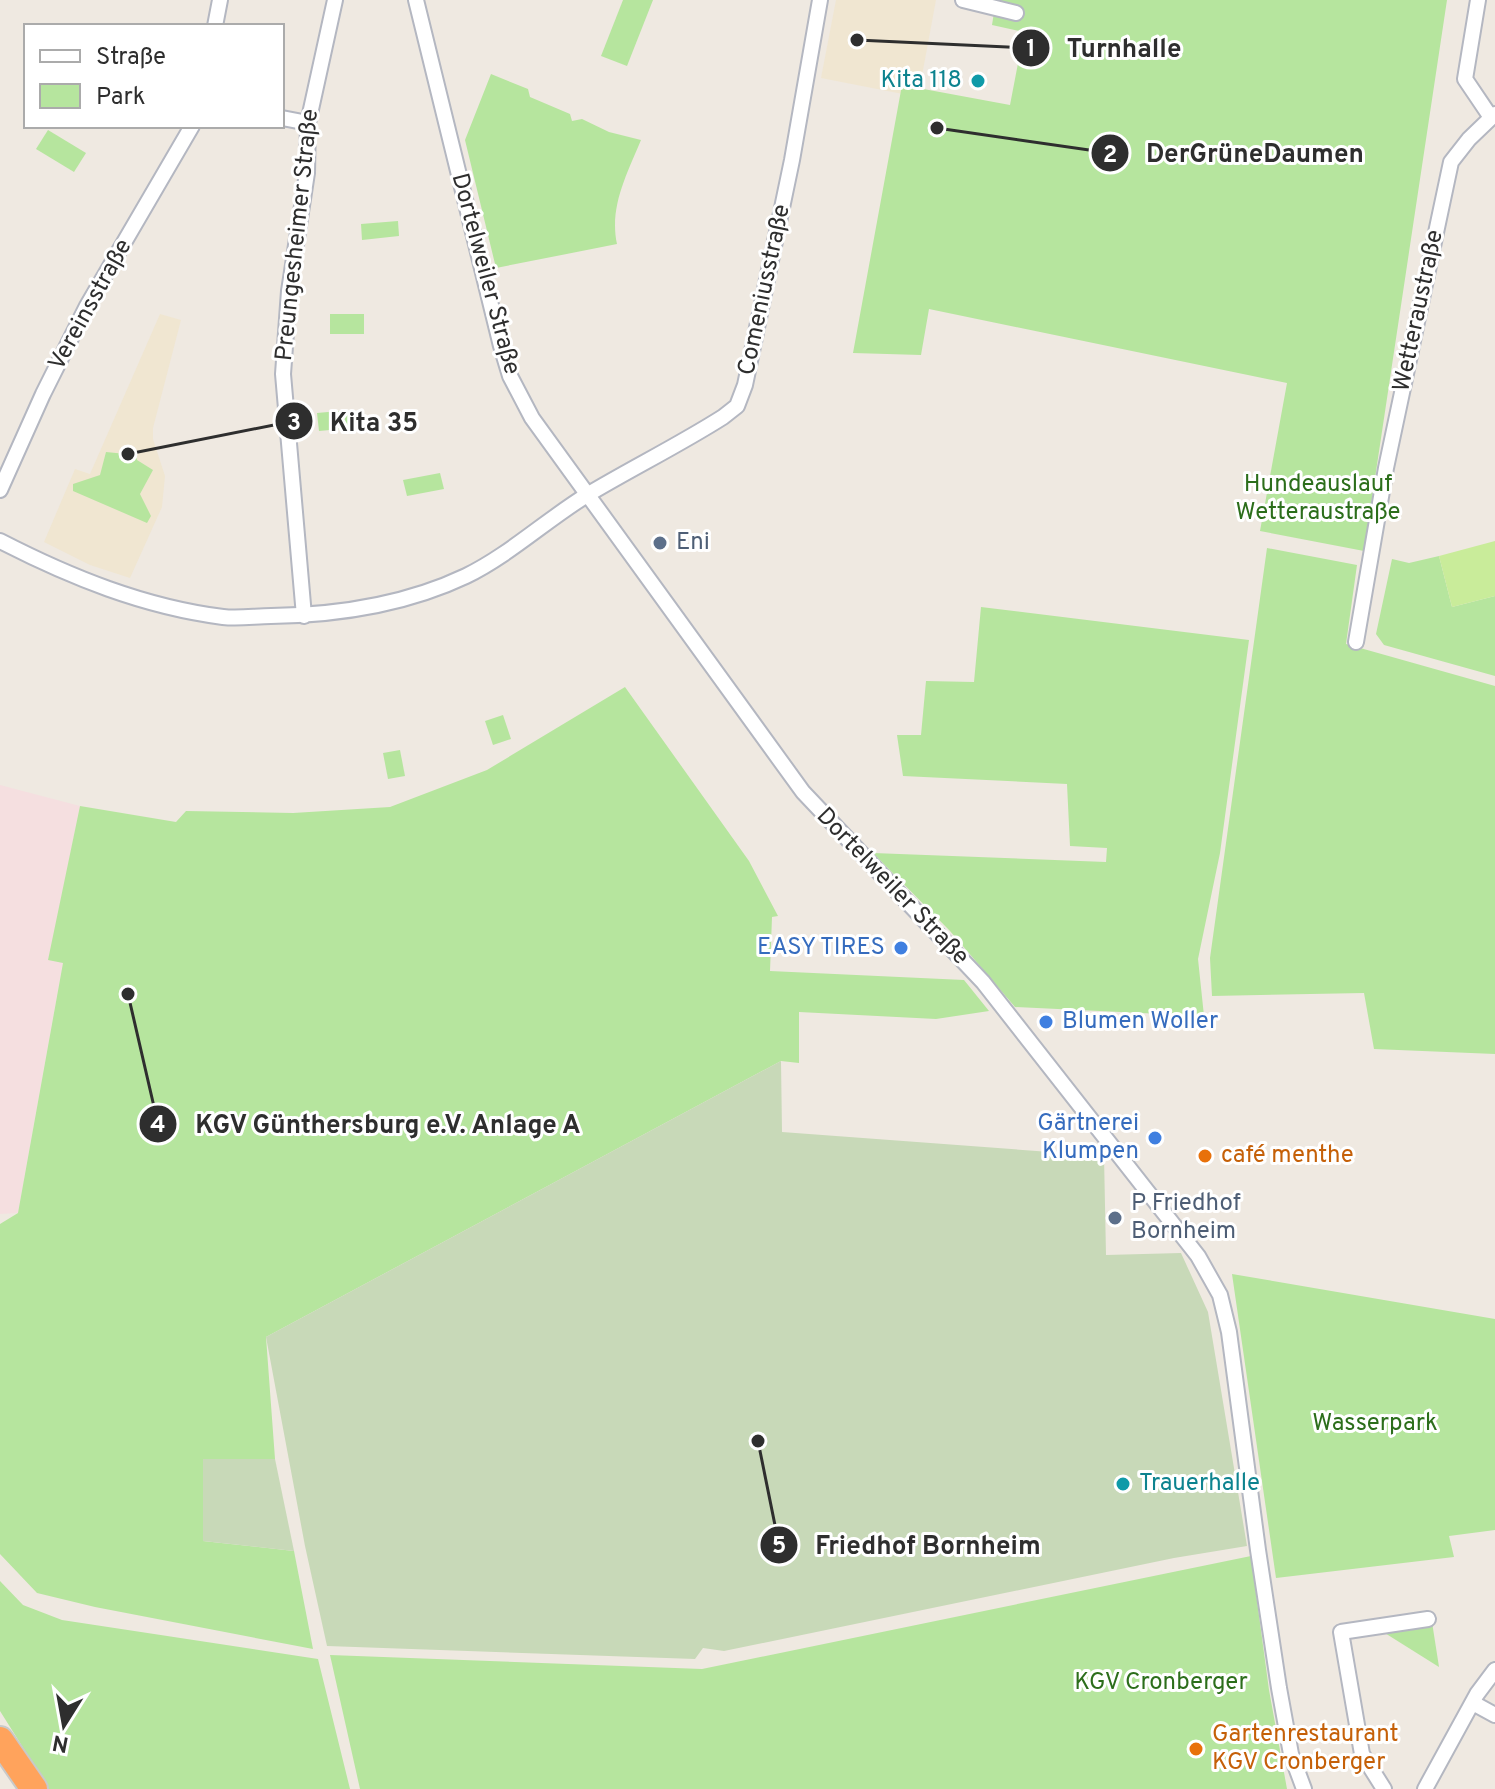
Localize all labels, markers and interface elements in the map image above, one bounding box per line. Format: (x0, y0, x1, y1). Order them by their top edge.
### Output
callout: Turnhalle (1011, 23, 1198, 73)
legend (24, 24, 284, 128)
text: Turnhalle (1067, 34, 1181, 67)
text: 1 (1026, 35, 1036, 65)
text: Straße (96, 43, 166, 73)
place label: Kita 118 (880, 66, 962, 96)
marker: Kita 118 (969, 72, 987, 90)
text: Park (96, 83, 146, 113)
street label: Preungesheimer Straße (270, 108, 326, 362)
callout: DerGrüneDaumen (1090, 128, 1380, 178)
text: DerGrüneDaumen (1146, 139, 1364, 172)
text: 2 (1103, 141, 1117, 171)
street label: Dortelweiler Straße (444, 170, 526, 378)
street label: Comeniusstraße (732, 202, 798, 378)
street label: Wetteraustraße (1387, 227, 1451, 395)
street label: Vereinsstraße (43, 234, 139, 376)
callout: Kita 35 (274, 396, 434, 446)
text: Kita 35 (330, 408, 418, 441)
text: 3 (287, 409, 301, 439)
park label: Hundeauslauf Wetteraustraße (1236, 470, 1400, 528)
place label: Eni (676, 528, 710, 558)
marker: Eni (651, 534, 669, 552)
street label: Dortelweiler Straße (809, 802, 975, 972)
place label: EASY TIRES (757, 933, 885, 963)
marker: EASY TIRES (892, 939, 910, 957)
place label: Blumen Woller (1062, 1007, 1218, 1037)
marker: Blumen Woller (1037, 1013, 1055, 1031)
callout: KGV Günthersburg e.V. Anlage A (138, 1099, 598, 1149)
place label: Gärtnerei Klumpen (1037, 1109, 1139, 1167)
text: KGV Günthersburg e.V. Anlage A (195, 1110, 581, 1143)
text: 4 (150, 1111, 166, 1141)
marker: Gärtnerei Klumpen (1146, 1129, 1164, 1147)
place label: café menthe (1221, 1141, 1354, 1171)
marker: café menthe (1196, 1147, 1214, 1165)
place label: P Friedhof Bornheim (1131, 1189, 1241, 1247)
marker: P Friedhof Bornheim (1106, 1209, 1124, 1227)
park label: Wasserpark (1312, 1409, 1438, 1439)
place label: Trauerhalle (1139, 1469, 1260, 1499)
marker: Trauerhalle (1114, 1475, 1132, 1493)
callout: Friedhof Bornheim (759, 1520, 1056, 1570)
text: Friedhof Bornheim (815, 1531, 1041, 1564)
text: 5 (772, 1532, 786, 1562)
park label: KGV Cronberger (1074, 1668, 1248, 1698)
north arrow (24, 1685, 104, 1765)
place label: Gartenrestaurant KGV Cronberger (1212, 1720, 1399, 1778)
text: N (50, 1727, 71, 1757)
marker: Gartenrestaurant KGV Cronberger (1187, 1740, 1205, 1758)

